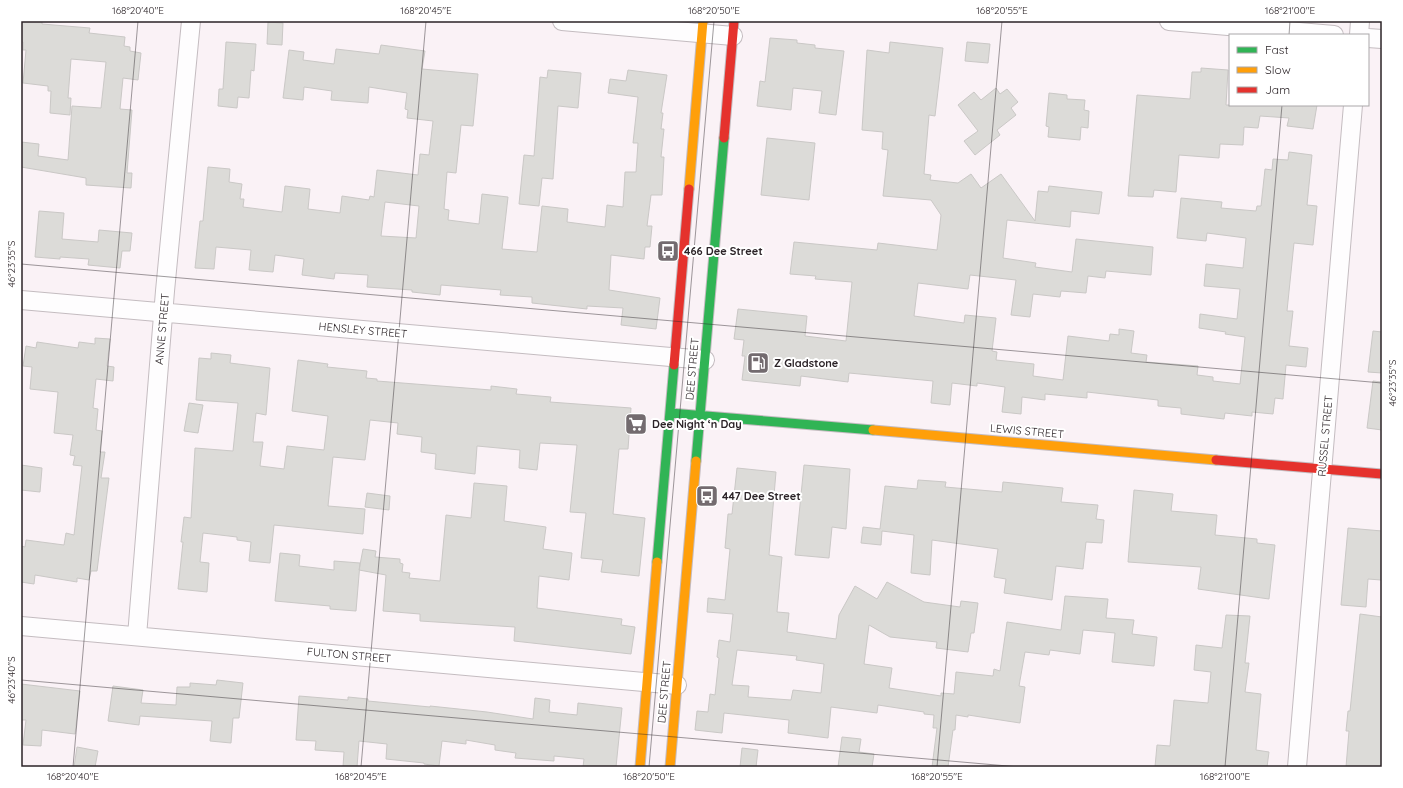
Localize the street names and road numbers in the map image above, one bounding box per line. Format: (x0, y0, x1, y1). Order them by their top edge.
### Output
street label: ANNE STREET (152, 292, 172, 365)
street label: HENSLEY STREET (318, 319, 408, 341)
street label: DEE STREET (682, 337, 702, 401)
street label: RUSSEL STREET (1314, 394, 1336, 477)
street label: LEWIS STREET (990, 421, 1065, 441)
street label: FULTON STREET (306, 644, 392, 666)
street label: DEE STREET (654, 660, 674, 724)

